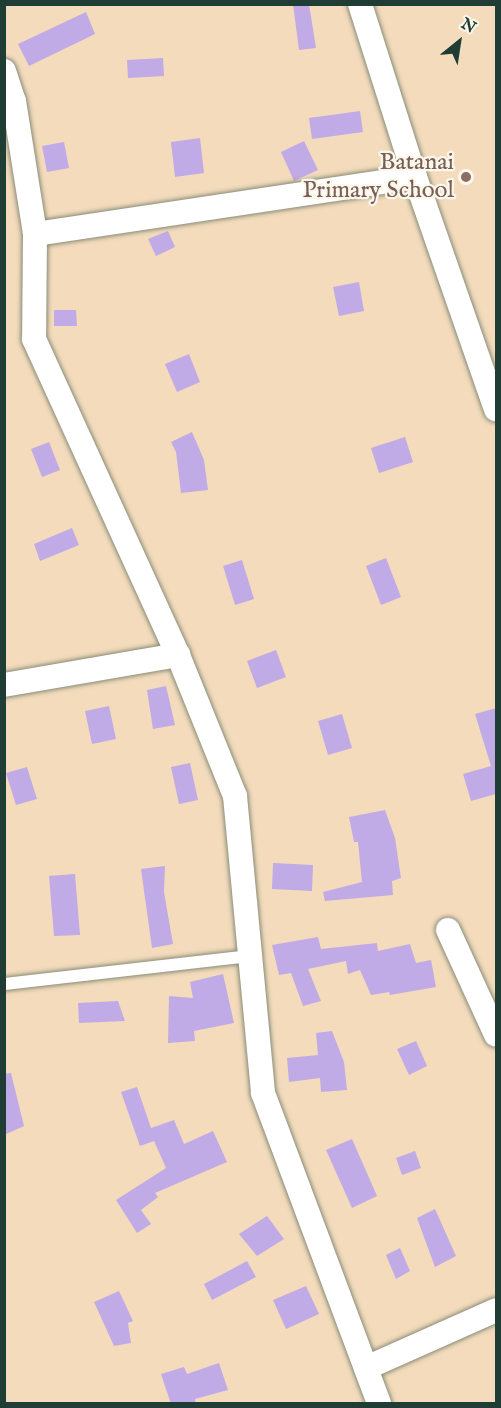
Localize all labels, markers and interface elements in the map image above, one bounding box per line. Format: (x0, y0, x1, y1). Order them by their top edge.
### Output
north arrow (429, 12, 489, 72)
text: N (457, 14, 479, 39)
place label: Batanai Primary School (302, 149, 454, 205)
marker: Batanai Primary School (459, 170, 473, 184)

